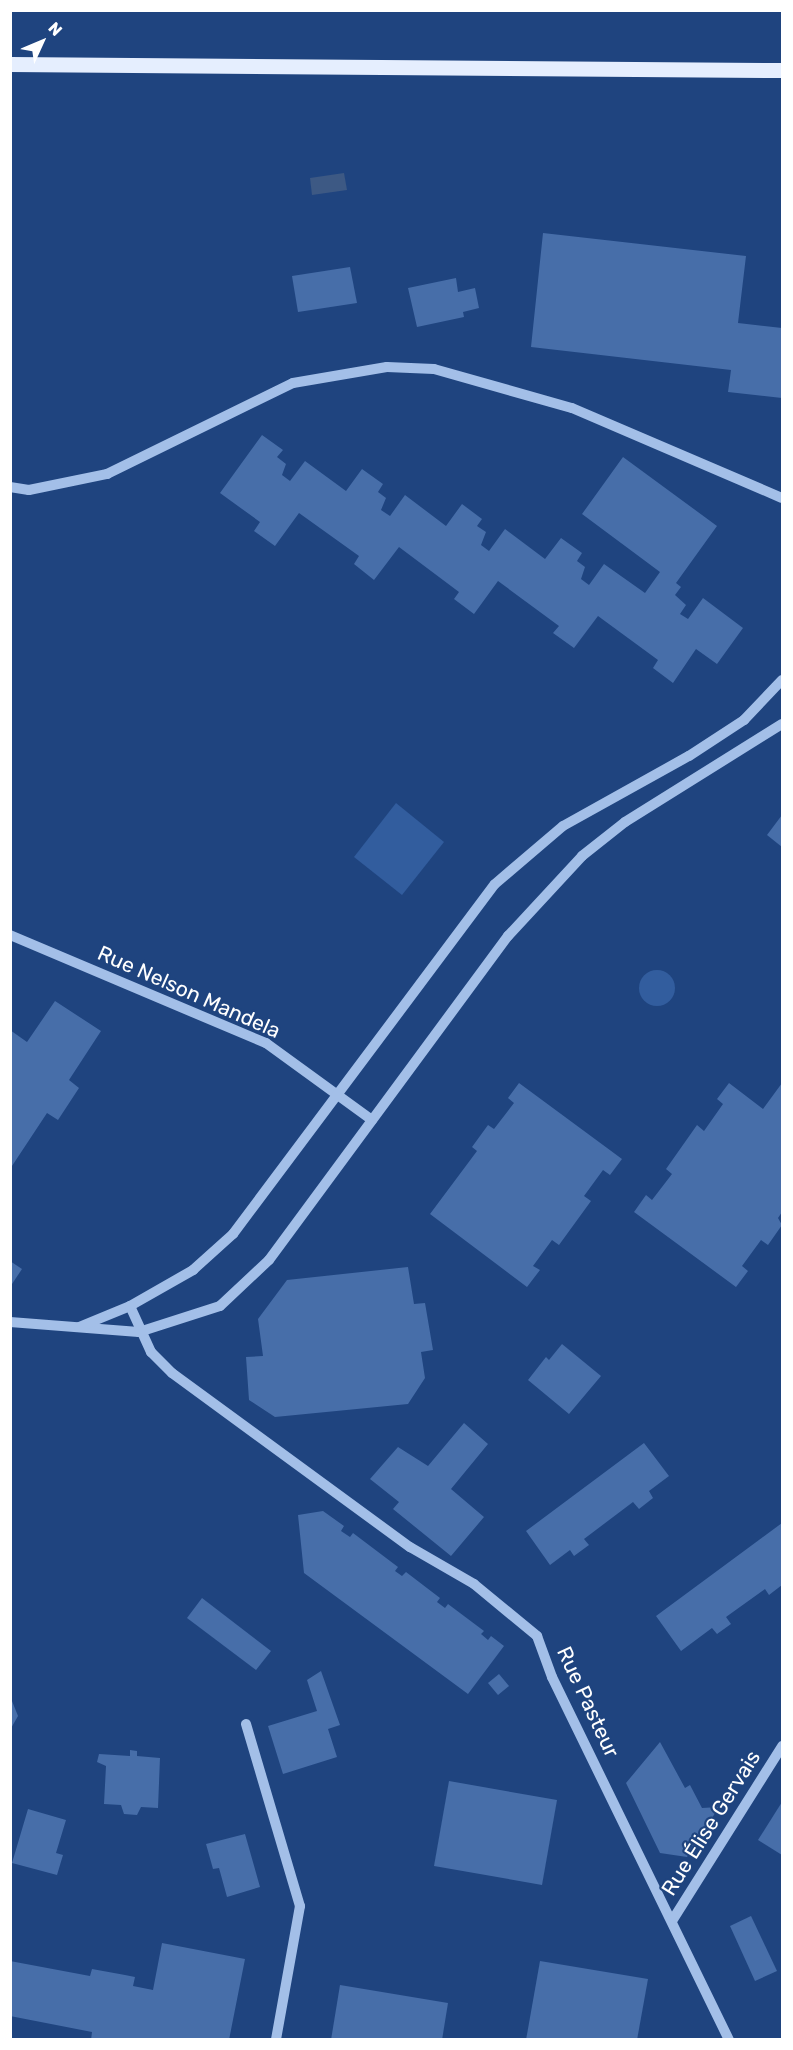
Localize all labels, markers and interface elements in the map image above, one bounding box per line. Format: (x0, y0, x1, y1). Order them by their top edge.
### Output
north arrow (12, 12, 72, 72)
text: N (44, 18, 66, 40)
street label: Rue Nelson Mandela (94, 940, 284, 1044)
street label: Rue Pasteur (551, 1643, 625, 1761)
street label: Rue Élise Gervais (656, 1746, 766, 1900)

